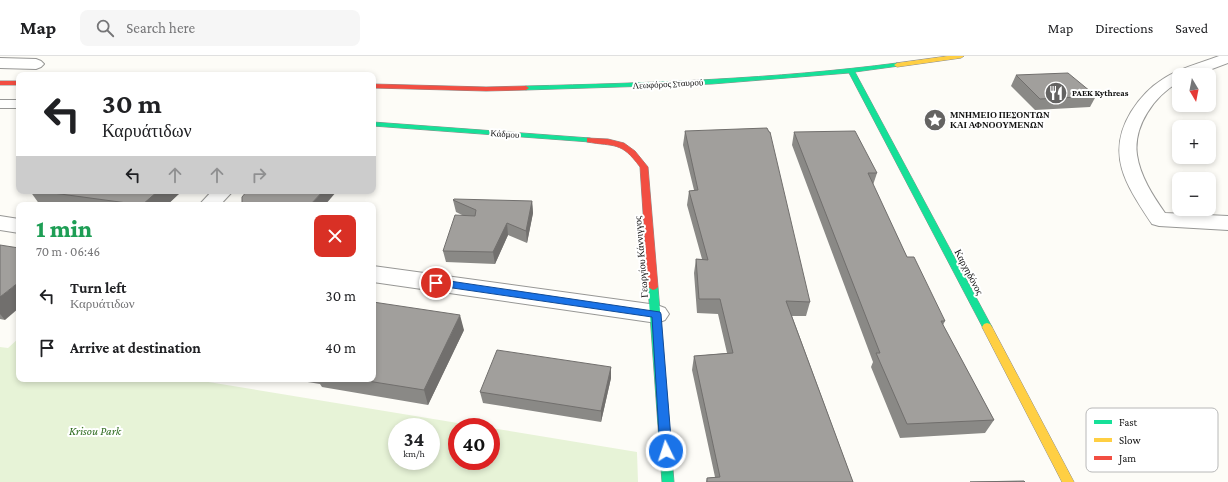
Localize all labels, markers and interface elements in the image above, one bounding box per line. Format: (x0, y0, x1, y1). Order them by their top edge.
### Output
search box (80, 10, 360, 46)
text: Map (20, 17, 56, 38)
icon: search (94, 17, 116, 39)
text: Search here (126, 20, 195, 36)
text: Map (1048, 20, 1073, 36)
text: Directions (1095, 20, 1153, 36)
text: Saved (1175, 20, 1208, 36)
north arrow (1172, 68, 1216, 112)
map controls (1172, 68, 1216, 216)
street label: Λεωφόρος Σταυρού (632, 77, 704, 91)
restaurant icon: PAEK Kythreas (1043, 80, 1069, 106)
icon: left (36, 88, 88, 140)
text: 30 m (102, 88, 162, 119)
place label: PAEK Kythreas (1072, 88, 1129, 98)
place icon: ΜΝΗΜΕΙΟ ΠΕΣΟΝΤΩΝ ΚΑΙ ΑΦΝΟΟΥΜΕΝΩΝ (922, 107, 948, 133)
place label: ΜΝΗΜΕΙΟ ΠΕΣΟΝΤΩΝ ΚΑΙ ΑΦΝΟΟΥΜΕΝΩΝ (950, 110, 1050, 130)
button: + (1172, 120, 1216, 164)
text: Καρυάτιδων (102, 121, 192, 141)
street label: Κάδμου (490, 128, 520, 140)
icon: left (122, 164, 144, 186)
icon: ahead (164, 164, 186, 186)
icon: ahead (206, 164, 228, 186)
icon: right (248, 164, 270, 186)
button: − (1172, 172, 1216, 216)
text: 1 min (36, 215, 92, 242)
button: close (314, 215, 356, 257)
street label: Γεωργίου Κάννιγγος (632, 216, 650, 298)
text: 70 m · 06:46 (36, 244, 100, 259)
street label: Καρχηδόνος (952, 247, 986, 297)
pin (419, 266, 453, 300)
icon: arrive (425, 272, 447, 294)
text: Turn left (70, 280, 126, 296)
icon: left (36, 285, 58, 307)
text: 30 m (326, 288, 356, 304)
text: Καρυάτιδων (70, 296, 135, 311)
icon: arrive (36, 337, 58, 359)
text: Arrive at destination (70, 340, 201, 356)
text: 40 m (325, 340, 356, 356)
legend (1086, 408, 1218, 472)
text: Fast (1119, 416, 1138, 428)
speed limit sign: 40 (448, 418, 500, 470)
park label: Krisou Park (69, 424, 122, 438)
text: 34 (404, 428, 424, 450)
position arrow (645, 430, 687, 472)
text: Slow (1119, 434, 1141, 446)
text: km/h (403, 448, 425, 459)
text: Jam (1118, 452, 1136, 465)

